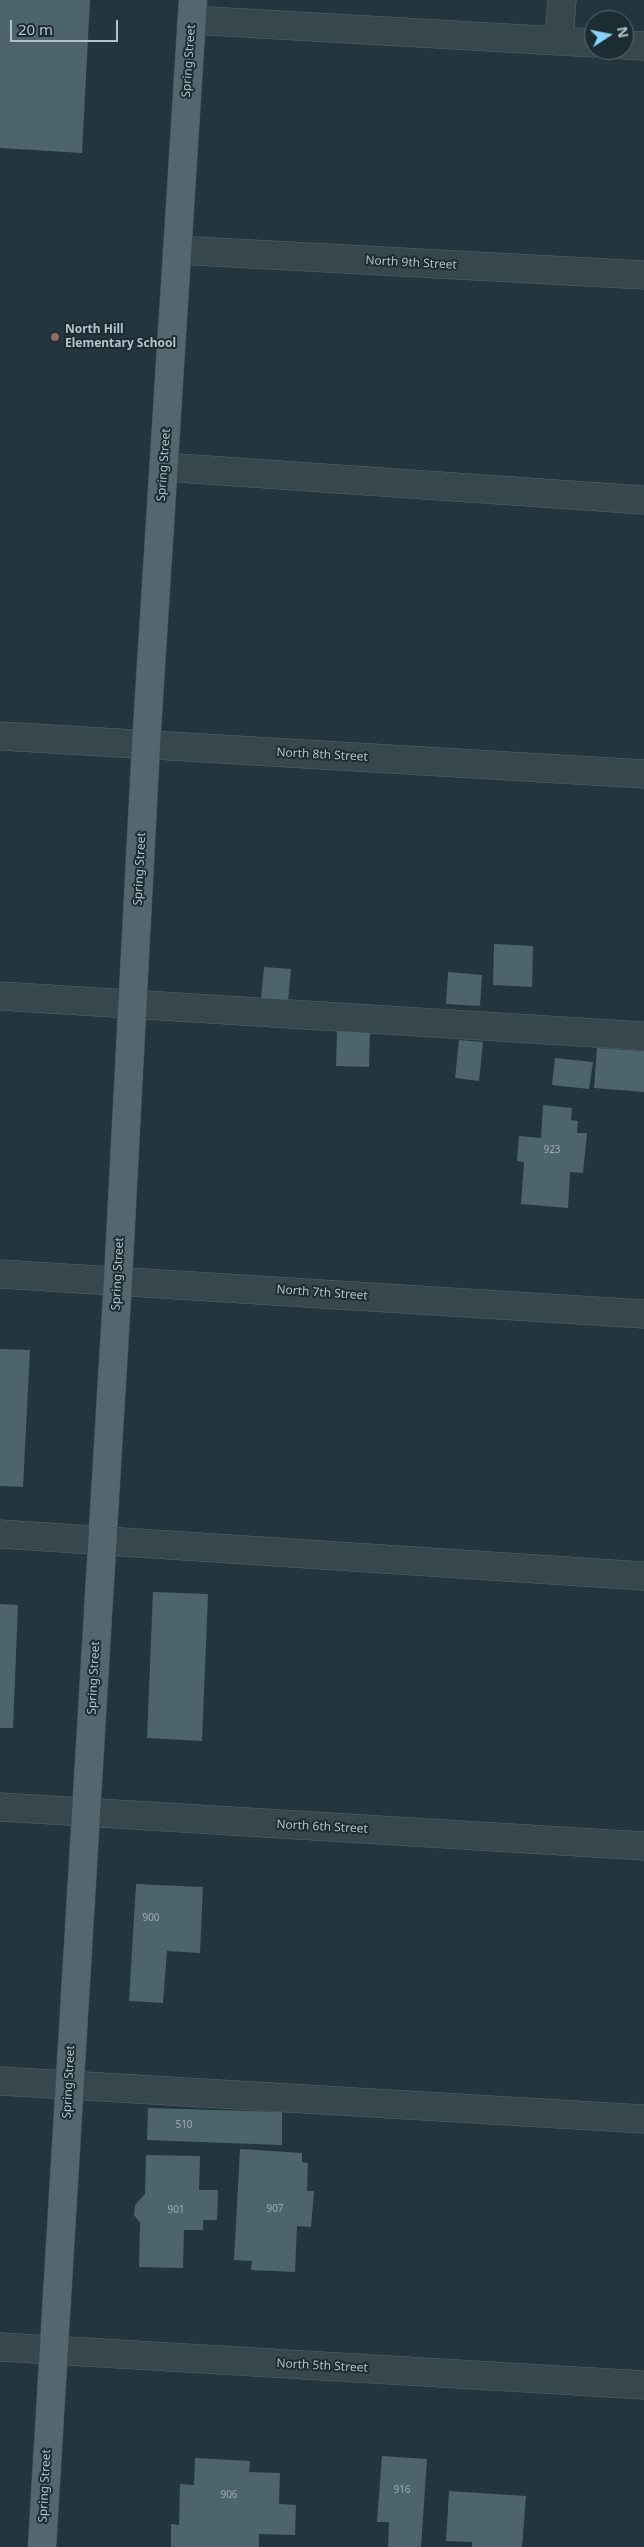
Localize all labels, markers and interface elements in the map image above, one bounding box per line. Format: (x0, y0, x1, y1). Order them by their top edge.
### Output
scale bar (12, 10, 120, 42)
north arrow (584, 10, 634, 60)
text: 20 m (18, 19, 53, 39)
street label: Spring Street (179, 24, 199, 98)
text: N (613, 25, 634, 40)
street label: North 9th Street (365, 253, 457, 273)
place label: North Hill Elementary School (65, 323, 176, 351)
marker: North Hill Elementary School (49, 331, 61, 343)
street label: Spring Street (154, 428, 174, 502)
street label: North 8th Street (276, 745, 368, 765)
street label: Spring Street (131, 832, 149, 906)
house number: 923 (543, 1144, 561, 1156)
street label: Spring Street (109, 1237, 127, 1311)
street label: North 7th Street (276, 1283, 368, 1303)
street label: Spring Street (85, 1641, 103, 1715)
street label: North 6th Street (276, 1817, 368, 1837)
house number: 900 (142, 1912, 160, 1924)
street label: Spring Street (60, 2045, 78, 2119)
house number: 510 (175, 2119, 193, 2131)
house number: 907 (266, 2203, 284, 2215)
house number: 901 (167, 2204, 185, 2216)
street label: North 5th Street (276, 2356, 368, 2376)
street label: Spring Street (36, 2449, 54, 2523)
house number: 916 (393, 2484, 411, 2496)
house number: 906 (220, 2489, 238, 2501)

